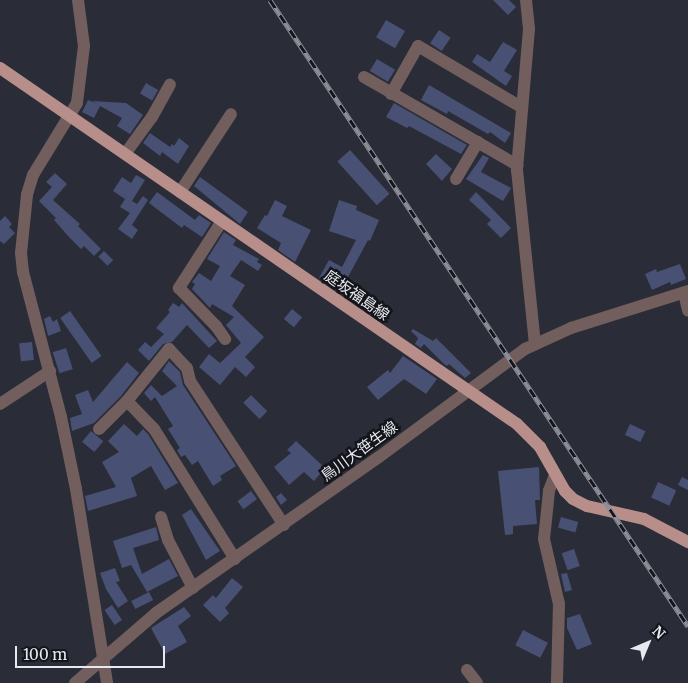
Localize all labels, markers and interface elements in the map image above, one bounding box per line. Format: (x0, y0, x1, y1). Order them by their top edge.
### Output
street label: 庭坂福島線 (321, 266, 393, 324)
street label: 鳥川大笹生線 (317, 417, 401, 485)
north arrow (623, 618, 673, 668)
text: N (648, 622, 669, 643)
scale bar (18, 636, 168, 668)
text: 100 m (23, 645, 67, 664)

